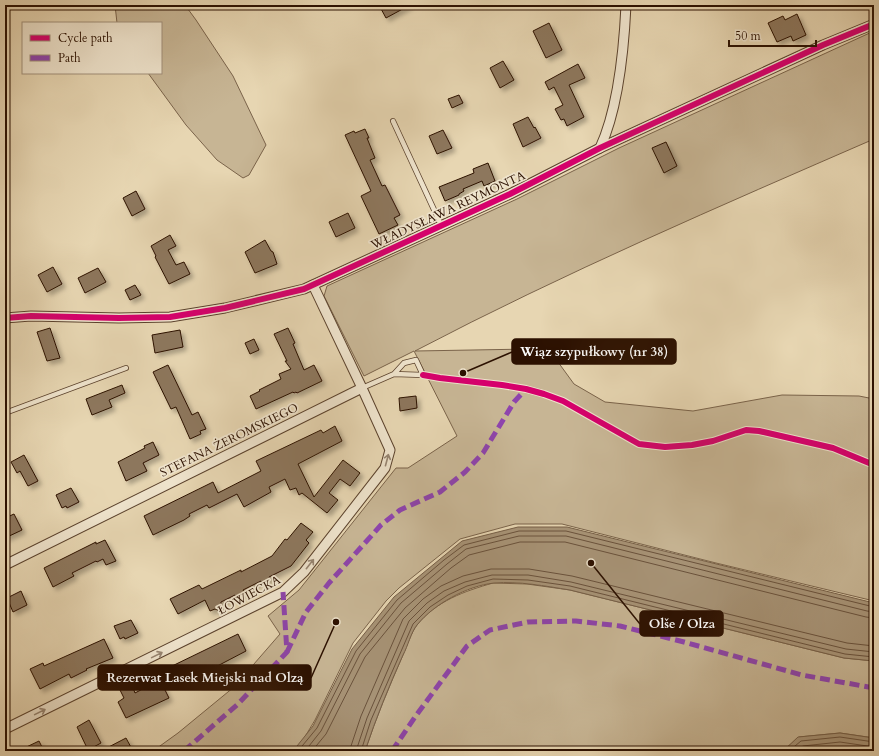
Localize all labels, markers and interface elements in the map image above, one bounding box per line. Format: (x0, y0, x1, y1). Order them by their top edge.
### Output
legend (22, 22, 162, 74)
scale bar (729, 22, 816, 48)
text: 50 m (735, 28, 762, 44)
text: Cycle path (58, 30, 113, 46)
text: Path (58, 50, 81, 66)
street label: WŁADYSŁAWA REYMONTA (367, 167, 528, 253)
callout: Wiąz szypułkowy (nr 38) (512, 339, 676, 364)
text: Wiąz szypułkowy (nr 38) (519, 343, 668, 361)
street label: STEFANA ŻEROMSKIEGO (157, 399, 301, 480)
one-way arrow (384, 454, 391, 467)
one-way arrow (306, 559, 314, 570)
street label: ŁOWIECKA (215, 572, 284, 618)
callout: Olše / Olza (640, 611, 723, 636)
text: Olše / Olza (649, 615, 716, 633)
one-way arrow (151, 651, 163, 658)
callout: Rezerwat Lasek Miejski nad Olzą (98, 665, 311, 690)
text: Rezerwat Lasek Miejski nad Olzą (106, 669, 304, 687)
one-way arrow (34, 708, 46, 715)

